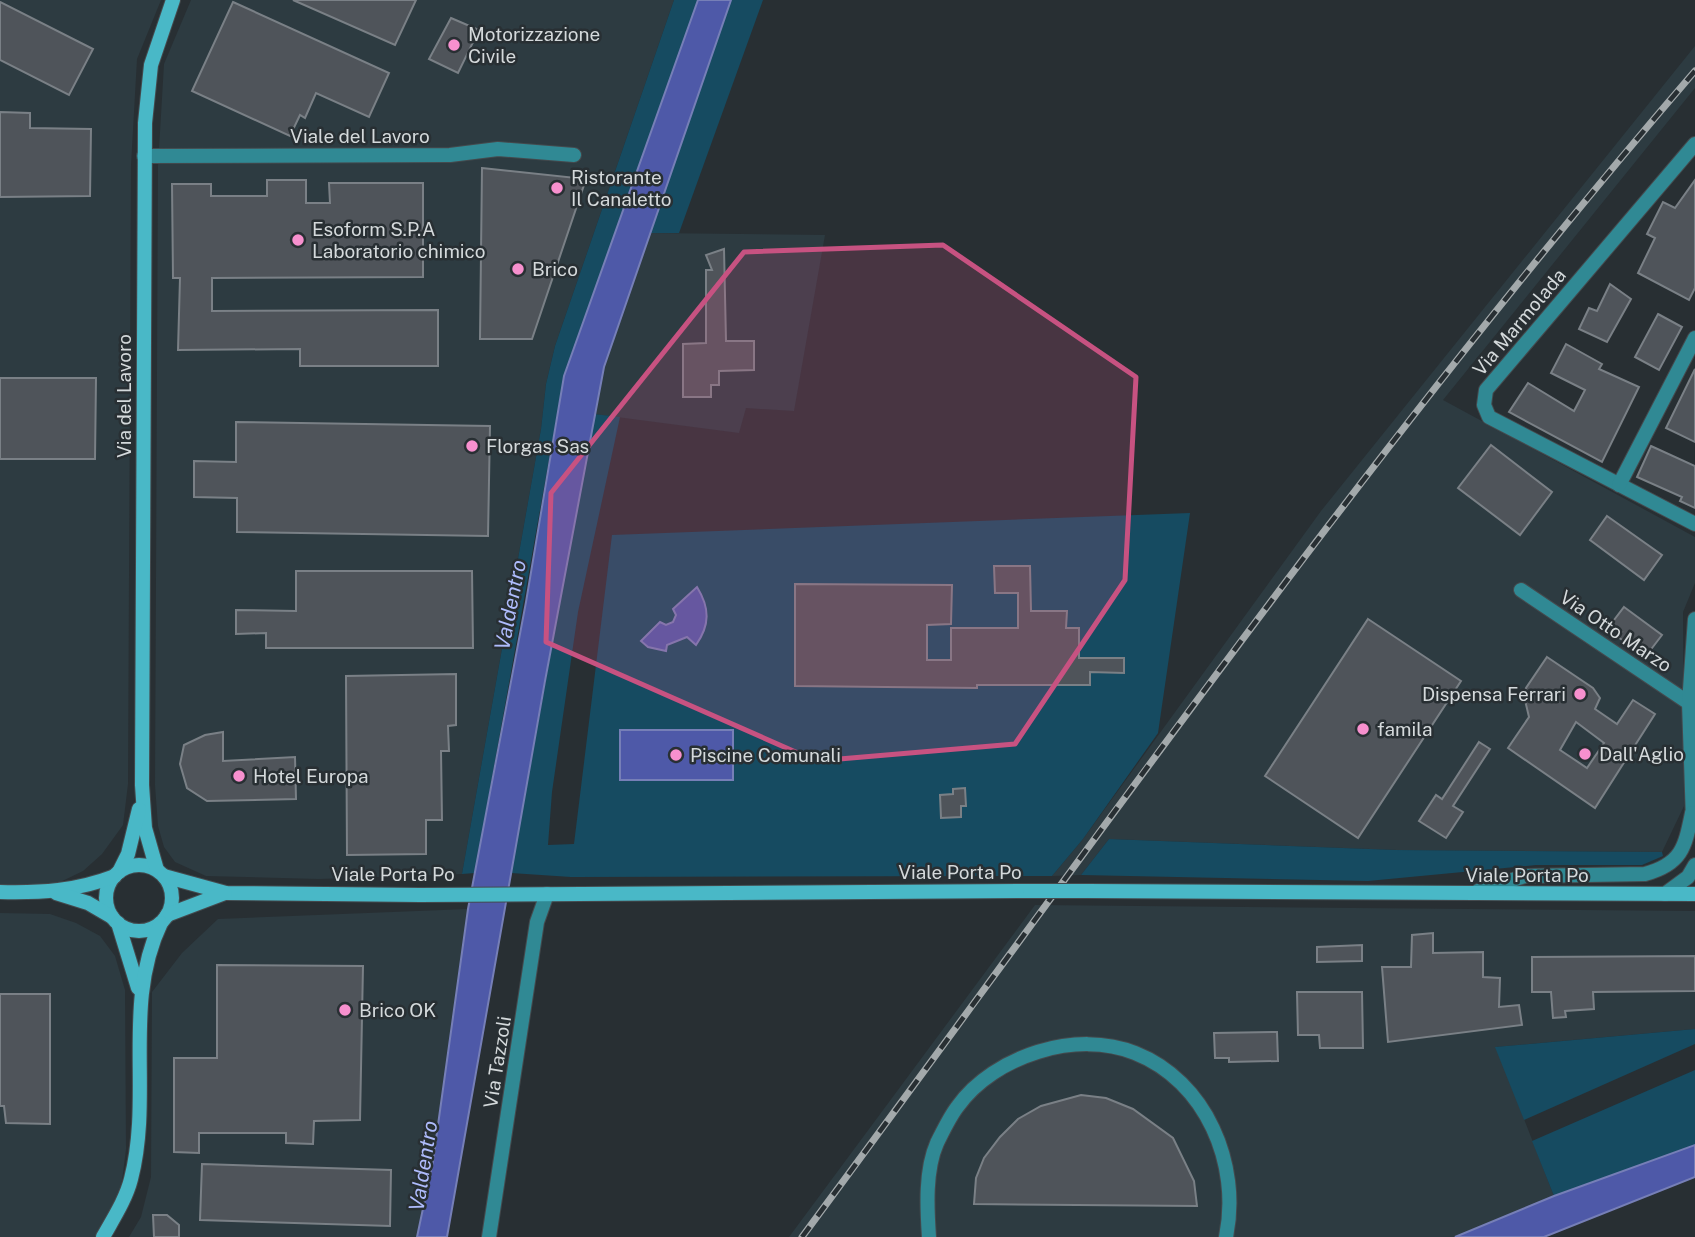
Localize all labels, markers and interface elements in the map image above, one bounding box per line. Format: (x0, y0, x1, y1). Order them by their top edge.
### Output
place label: Motorizzazione Civile (468, 23, 600, 67)
marker: Motorizzazione Civile (446, 37, 462, 53)
street label: Viale del Lavoro (290, 125, 430, 147)
place label: Ristorante Il Canaletto (571, 166, 672, 210)
marker: Ristorante Il Canaletto (549, 180, 565, 196)
place label: Esoform S.P.A Laboratorio chimico (312, 218, 486, 262)
marker: Esoform S.P.A Laboratorio chimico (290, 232, 306, 248)
place label: Brico (532, 258, 578, 280)
marker: Brico (510, 261, 526, 277)
street label: Via Marmolada (1468, 264, 1570, 380)
street label: Via del Lavoro (113, 334, 135, 458)
place label: Florgas Sas (486, 435, 589, 457)
marker: Florgas Sas (464, 438, 480, 454)
water label: Valdentro (489, 558, 531, 652)
street label: Via Otto Marzo (1556, 586, 1676, 676)
place label: Dispensa Ferrari (1422, 683, 1566, 705)
marker: Dispensa Ferrari (1572, 686, 1588, 702)
place label: famila (1377, 718, 1433, 740)
marker: famila (1355, 721, 1371, 737)
place label: Dall'Aglio (1599, 743, 1684, 765)
place label: Piscine Comunali (690, 744, 841, 766)
marker: Dall'Aglio (1577, 746, 1593, 762)
marker: Piscine Comunali (668, 747, 684, 763)
place label: Hotel Europa (253, 765, 369, 787)
marker: Hotel Europa (231, 768, 247, 784)
street label: Viale Porta Po (898, 861, 1022, 883)
street label: Viale Porta Po (331, 863, 455, 885)
street label: Viale Porta Po (1465, 864, 1589, 886)
place label: Brico OK (359, 999, 436, 1021)
marker: Brico OK (337, 1002, 353, 1018)
street label: Via Tazzoli (479, 1014, 515, 1110)
water label: Valdentro (404, 1119, 442, 1213)

